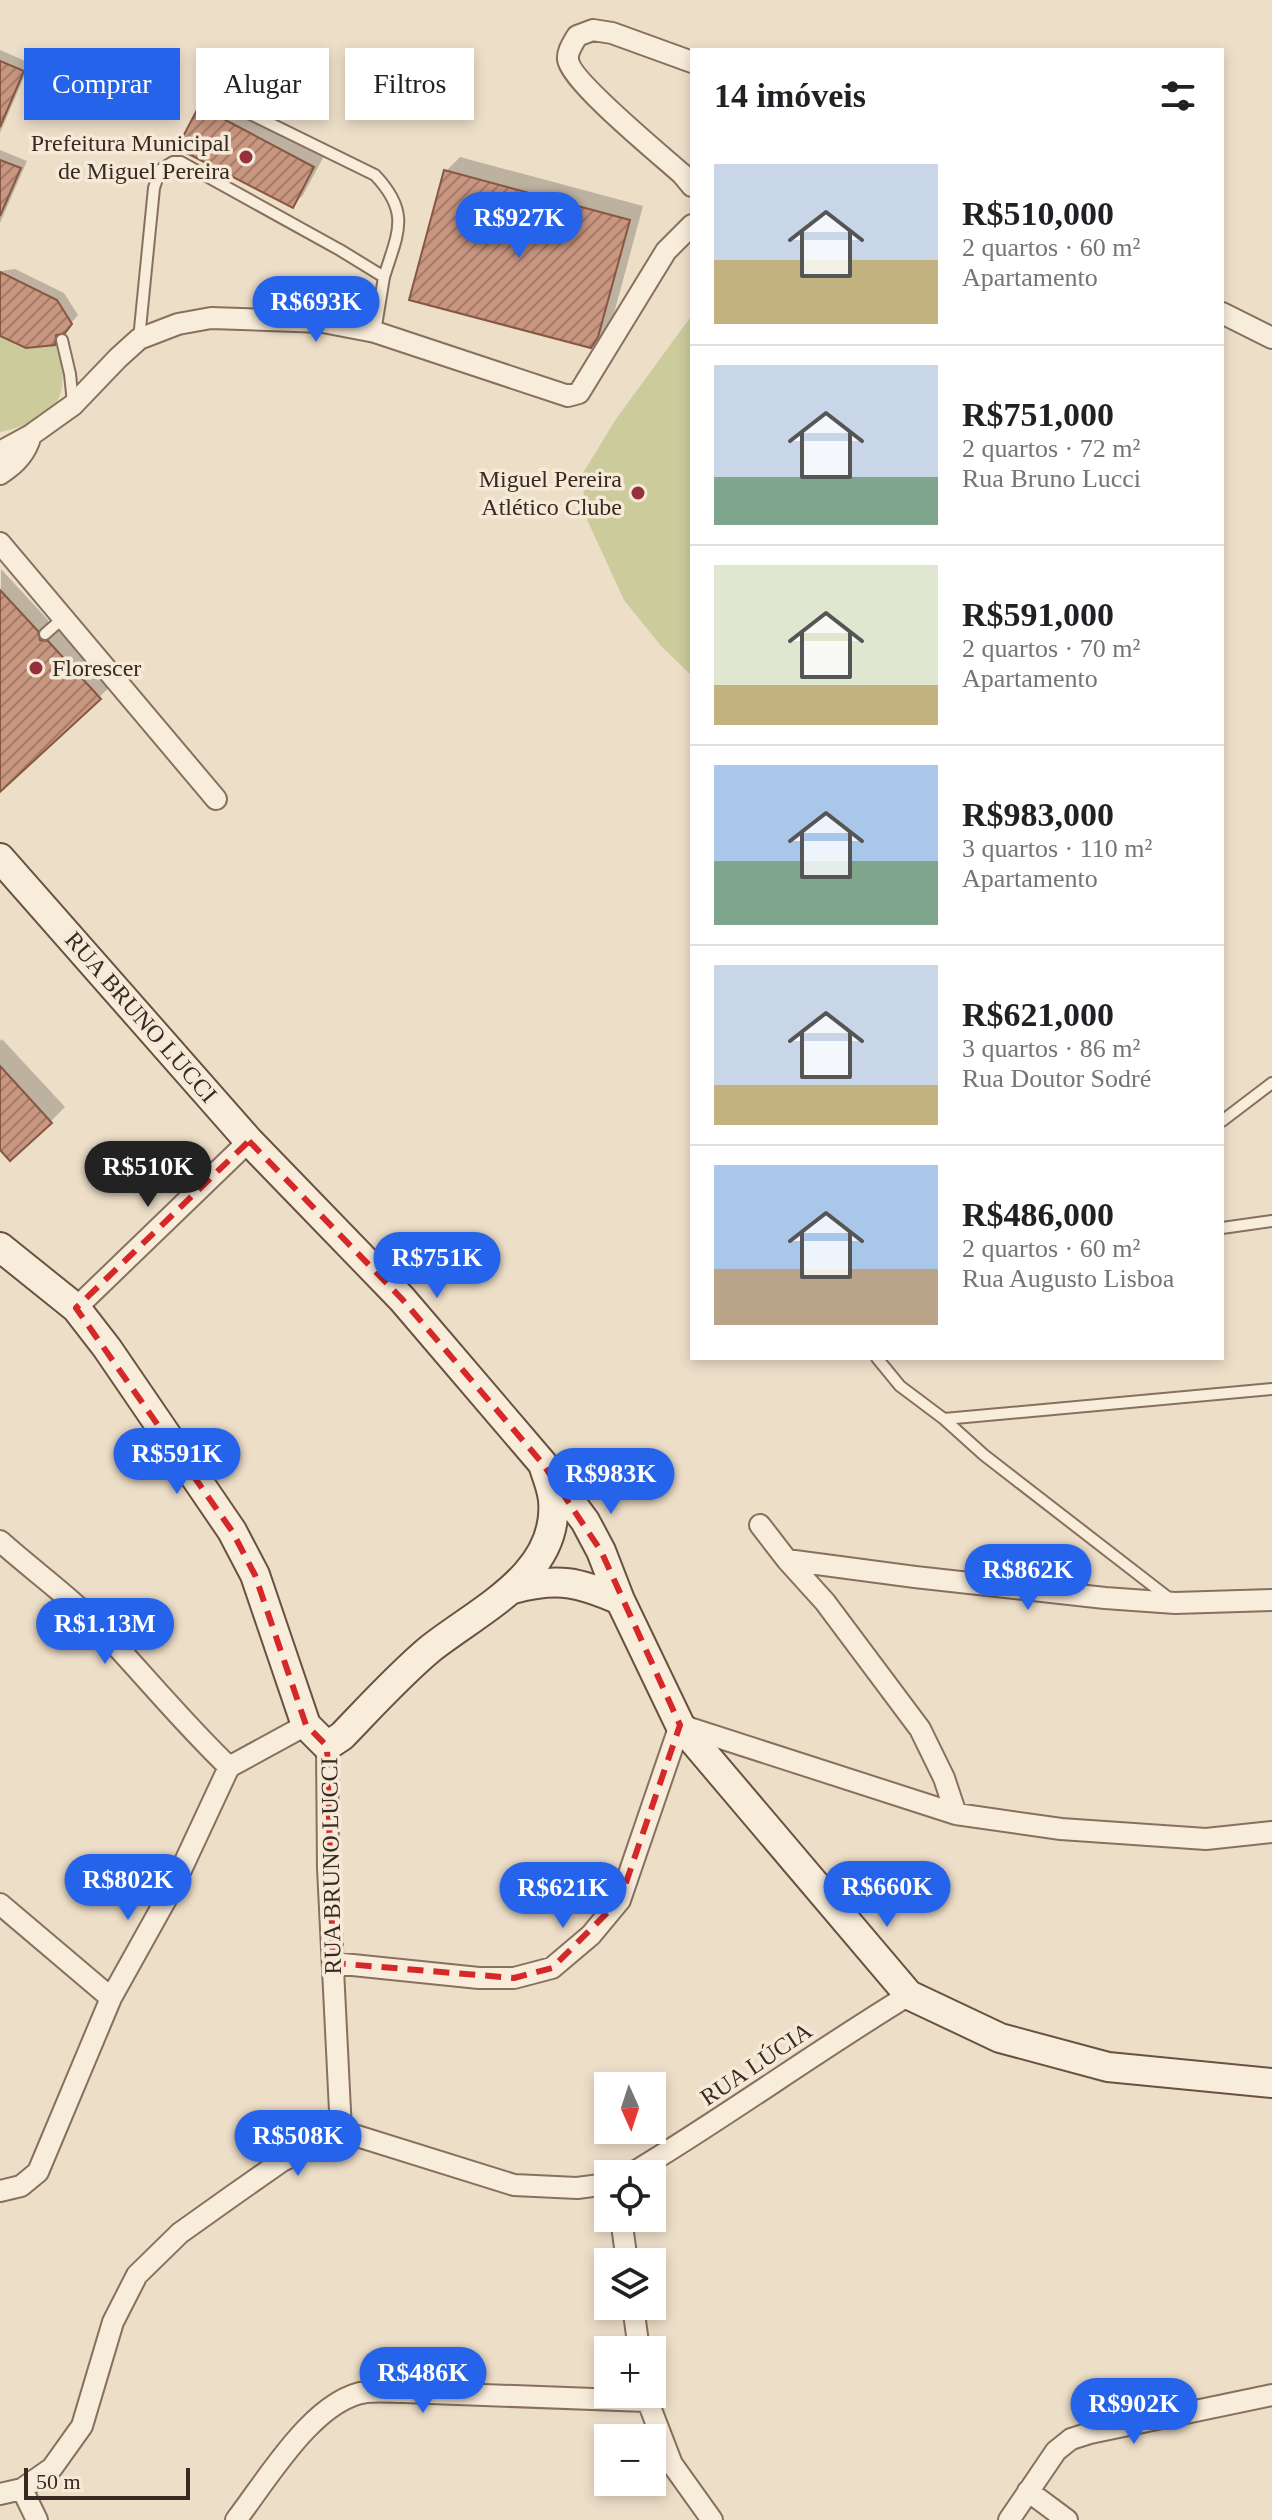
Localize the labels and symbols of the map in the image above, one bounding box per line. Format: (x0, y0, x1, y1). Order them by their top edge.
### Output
place label: Prefeitura Municipal de Miguel Pereira (31, 130, 230, 184)
marker: Prefeitura Municipal de Miguel Pereira (237, 148, 255, 166)
pin: R$927K (454, 192, 584, 260)
pin: R$693K (251, 276, 381, 344)
place label: Miguel Pereira Atlético Clube (479, 466, 622, 520)
marker: Miguel Pereira Atlético Clube (629, 484, 647, 502)
place label: Florescer (52, 655, 141, 681)
marker: Florescer (27, 659, 45, 677)
street label: RUA BRUNO LUCCI (60, 926, 222, 1108)
pin: R$510K (83, 1141, 213, 1209)
pin: R$751K (372, 1232, 502, 1300)
pin: R$591K (112, 1428, 242, 1496)
pin: R$983K (546, 1448, 676, 1516)
pin: R$862K (963, 1544, 1093, 1612)
pin: R$1.13M (31, 1598, 179, 1666)
street label: RUA BRUNO LUCCI (316, 1757, 346, 1975)
pin: R$802K (63, 1854, 193, 1922)
pin: R$660K (822, 1861, 952, 1929)
pin: R$621K (498, 1862, 628, 1930)
street label: RUA LÚCIA (695, 2017, 817, 2111)
north arrow (594, 2072, 666, 2144)
pin: R$508K (233, 2110, 363, 2178)
pin: R$486K (358, 2347, 488, 2415)
pin: R$902K (1069, 2378, 1199, 2446)
scale bar (24, 2464, 190, 2500)

